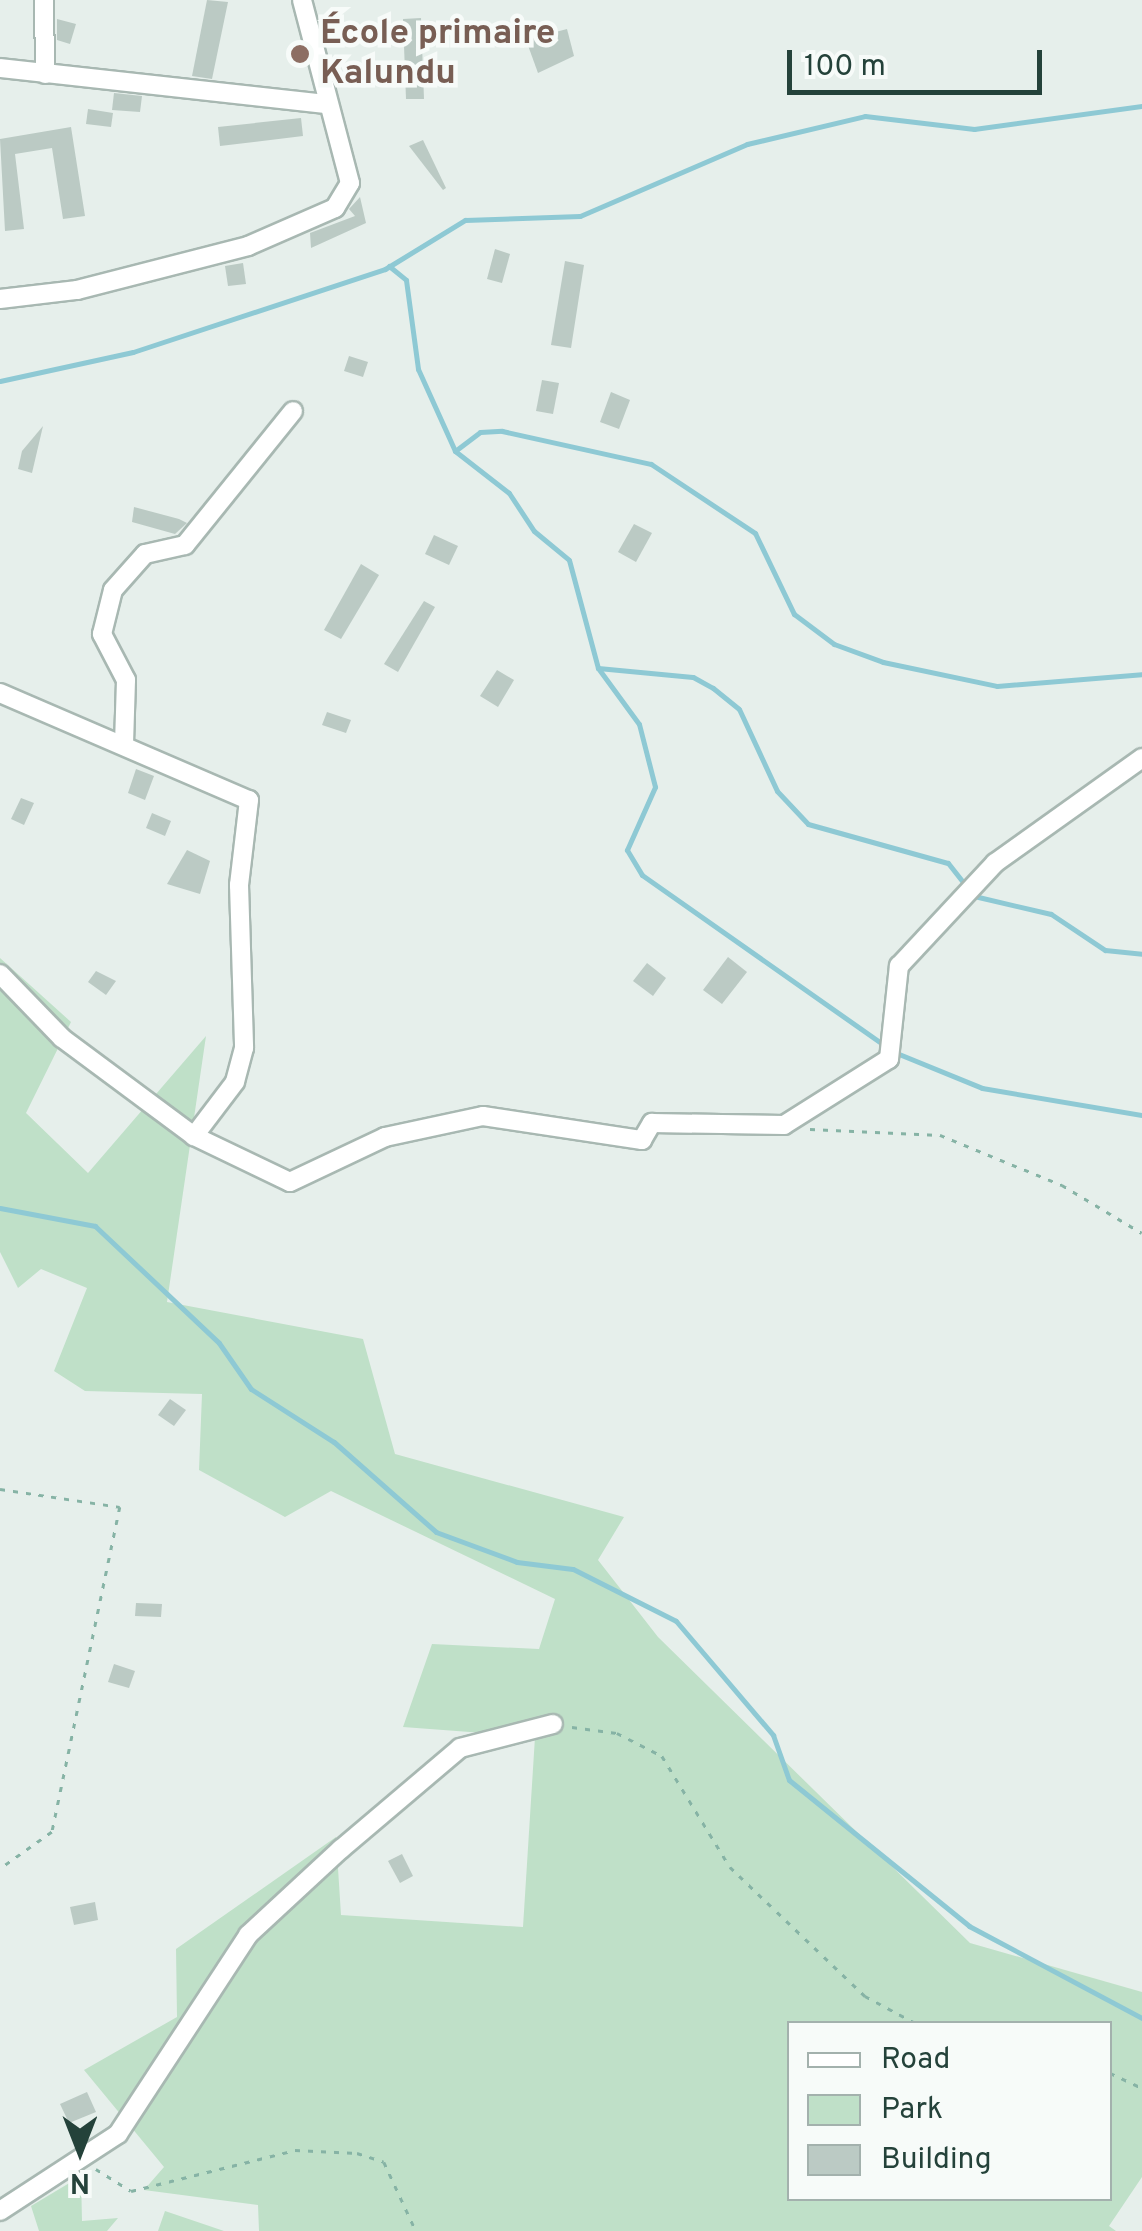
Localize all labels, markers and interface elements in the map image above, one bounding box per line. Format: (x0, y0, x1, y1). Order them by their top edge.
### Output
place label: École primaire Kalundu (320, 13, 555, 95)
scale bar (792, 30, 1047, 92)
marker: École primaire Kalundu (289, 43, 311, 65)
text: 100 m (804, 49, 886, 86)
legend (787, 2021, 1112, 2201)
text: Road (881, 2042, 950, 2079)
text: Park (881, 2092, 943, 2129)
north arrow (30, 2101, 130, 2201)
text: Building (881, 2142, 992, 2179)
text: N (70, 2163, 90, 2199)

